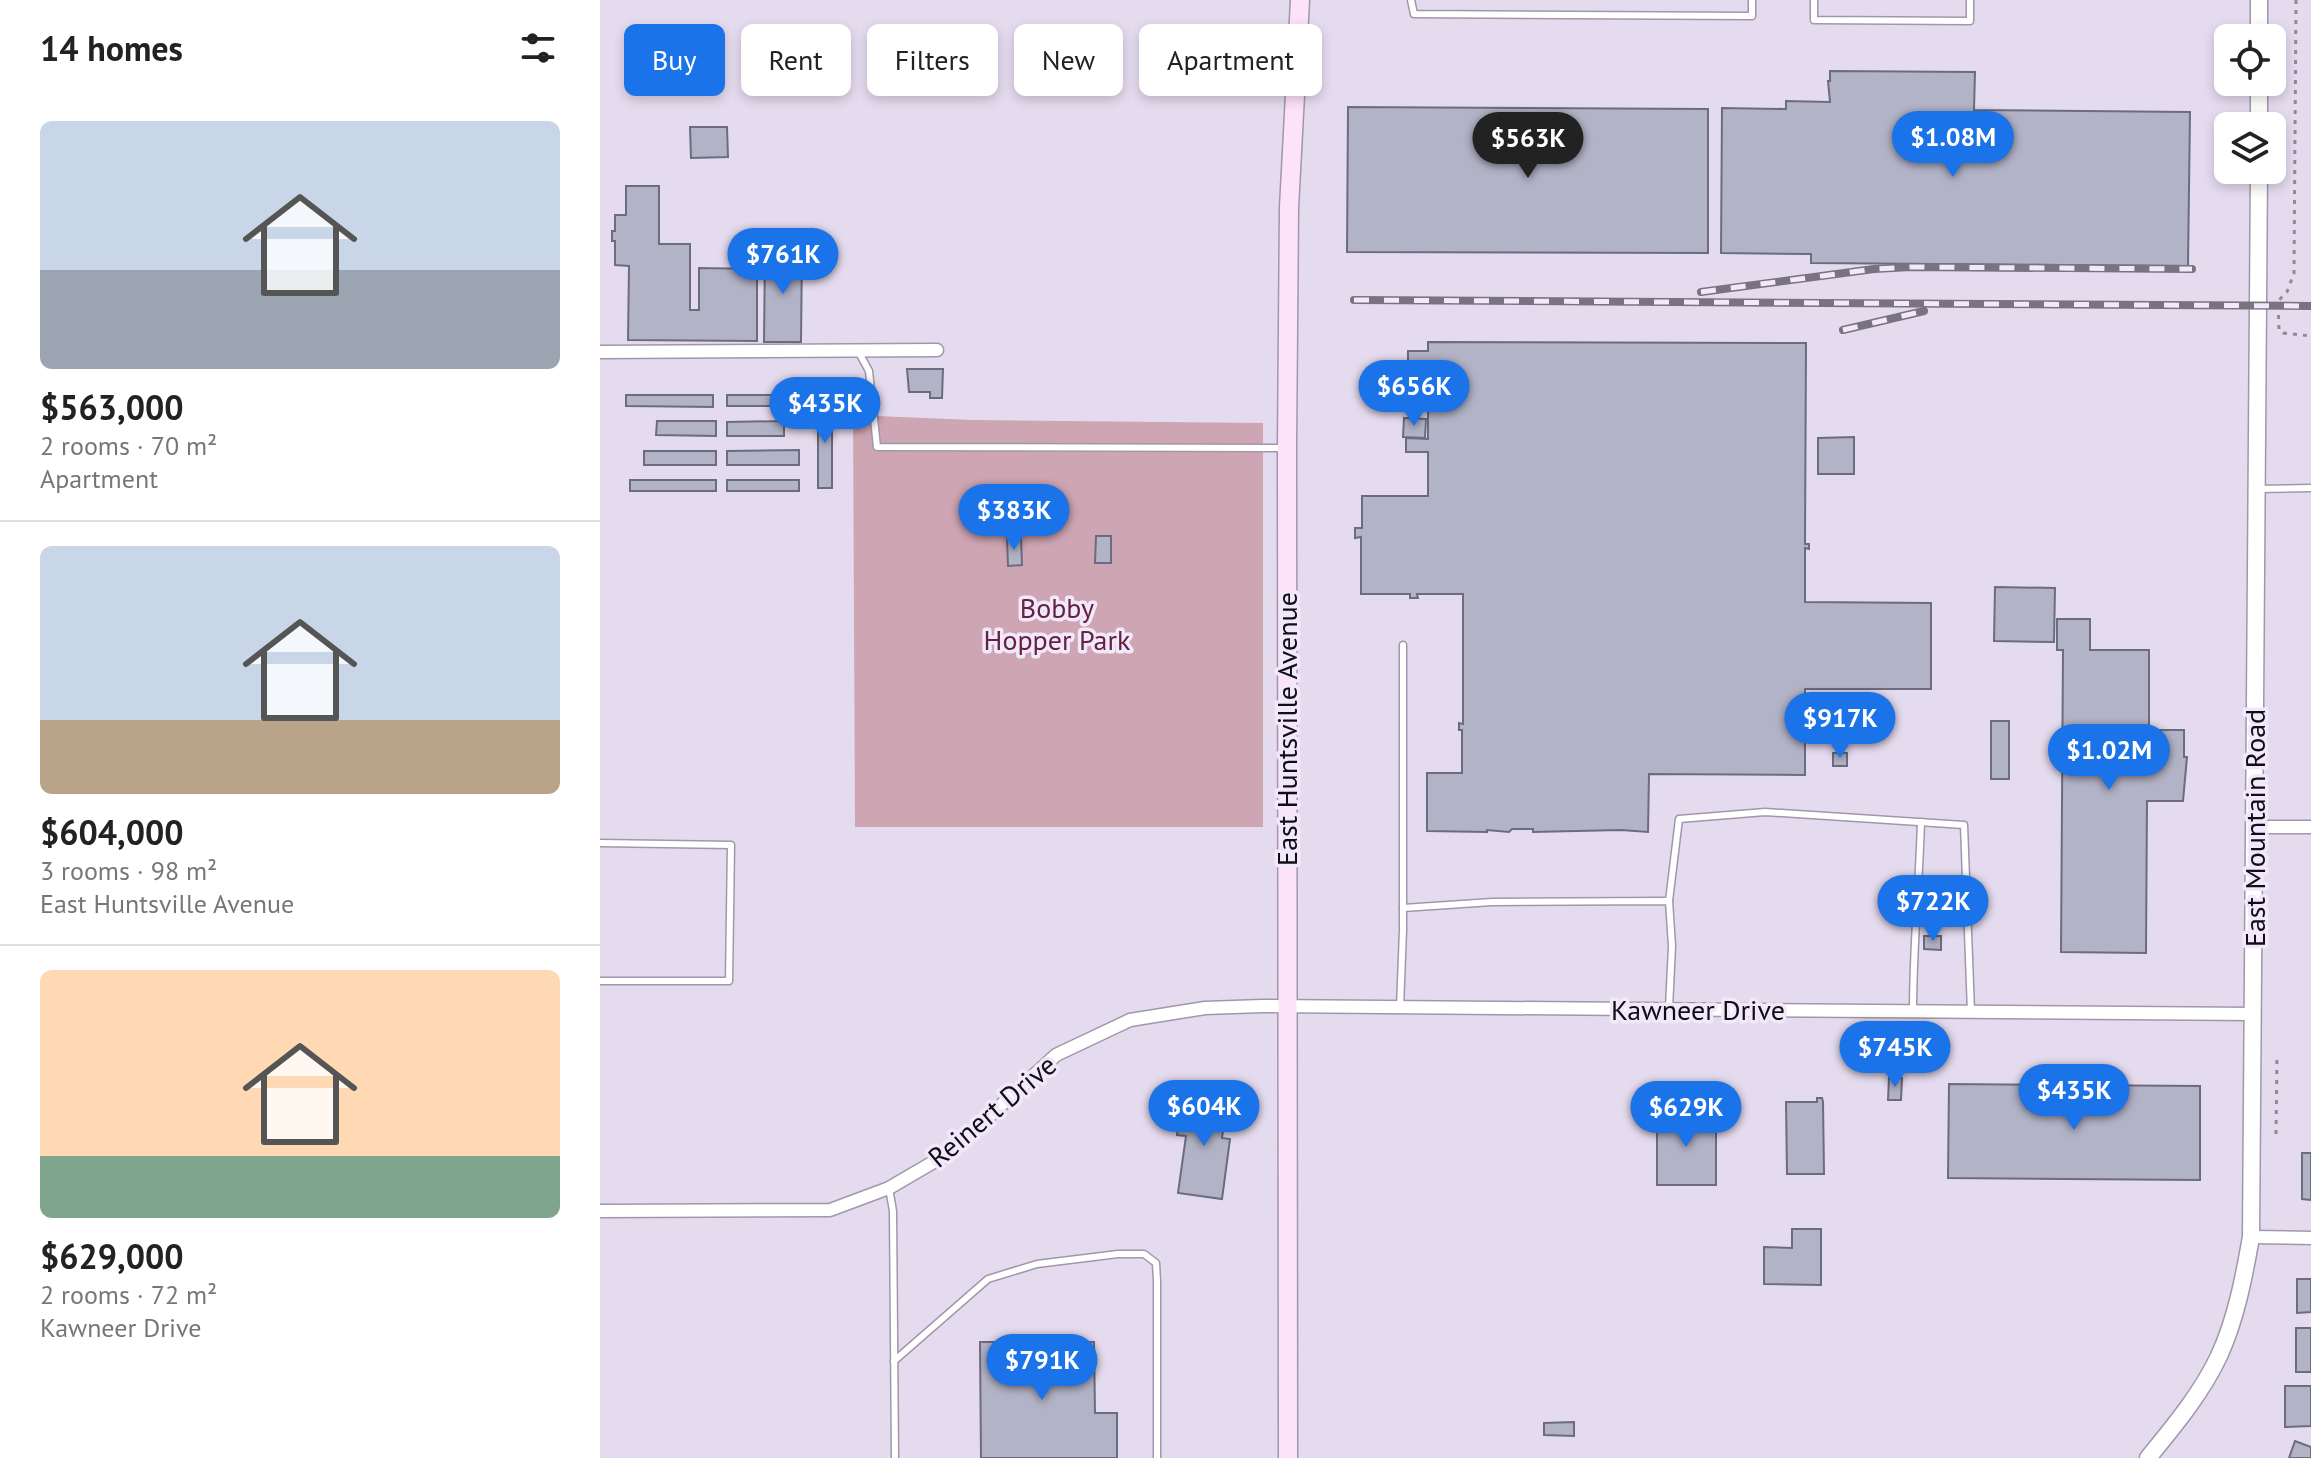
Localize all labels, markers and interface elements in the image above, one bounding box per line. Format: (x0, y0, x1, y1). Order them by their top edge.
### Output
chip: Buy (624, 24, 725, 96)
chip: Rent (741, 24, 851, 96)
chip: Filters (867, 24, 998, 96)
chip: New (1014, 24, 1123, 96)
chip: Apartment (1139, 24, 1322, 96)
map controls (2214, 24, 2286, 184)
button: locate (2214, 24, 2286, 96)
text: 14 homes (40, 26, 183, 70)
icon: filters (516, 26, 560, 70)
pin: $1.08M (1888, 111, 2018, 179)
pin: $563K (1472, 112, 1584, 180)
button: layers (2214, 112, 2286, 184)
text: $1.08M (1910, 120, 1996, 153)
text: $563K (1490, 121, 1566, 154)
icon: home (228, 173, 372, 317)
pin: $761K (727, 228, 839, 296)
text: $761K (745, 237, 821, 270)
pin: $656K (1358, 360, 1470, 428)
text: $656K (1376, 369, 1452, 402)
pin: $435K (769, 377, 881, 445)
text: $563,000 (40, 385, 184, 429)
text: $435K (787, 386, 863, 419)
text: 2 rooms · 70 m² (40, 429, 217, 462)
text: Apartment (40, 462, 158, 495)
pin: $383K (958, 484, 1070, 552)
text: $383K (976, 493, 1052, 526)
park label: Bobby Hopper Park (984, 589, 1131, 658)
street label: East Huntsville Avenue (1268, 592, 1305, 866)
icon: home (228, 598, 372, 742)
pin: $917K (1784, 692, 1896, 760)
text: $917K (1802, 701, 1878, 734)
street label: East Mountain Road (2236, 709, 2273, 947)
pin: $1.02M (2044, 724, 2174, 792)
text: $1.02M (2066, 733, 2152, 766)
text: $604,000 (40, 810, 184, 854)
text: 3 rooms · 98 m² (40, 854, 217, 887)
pin: $722K (1877, 875, 1989, 943)
text: $722K (1895, 884, 1971, 917)
text: East Huntsville Avenue (40, 887, 294, 920)
street label: Kawneer Drive (1611, 991, 1785, 1028)
pin: $745K (1839, 1021, 1951, 1089)
icon: home (228, 1022, 372, 1166)
text: $745K (1857, 1030, 1933, 1063)
street label: Reinert Drive (920, 1046, 1064, 1175)
pin: $435K (2018, 1064, 2130, 1132)
text: $435K (2036, 1073, 2112, 1106)
pin: $604K (1148, 1080, 1260, 1148)
pin: $629K (1630, 1081, 1742, 1149)
text: $604K (1166, 1089, 1242, 1122)
text: $629K (1648, 1090, 1724, 1123)
text: $629,000 (40, 1234, 184, 1278)
text: 2 rooms · 72 m² (40, 1278, 217, 1311)
text: Kawneer Drive (40, 1311, 202, 1344)
pin: $791K (986, 1334, 1098, 1402)
text: $791K (1004, 1343, 1080, 1376)

